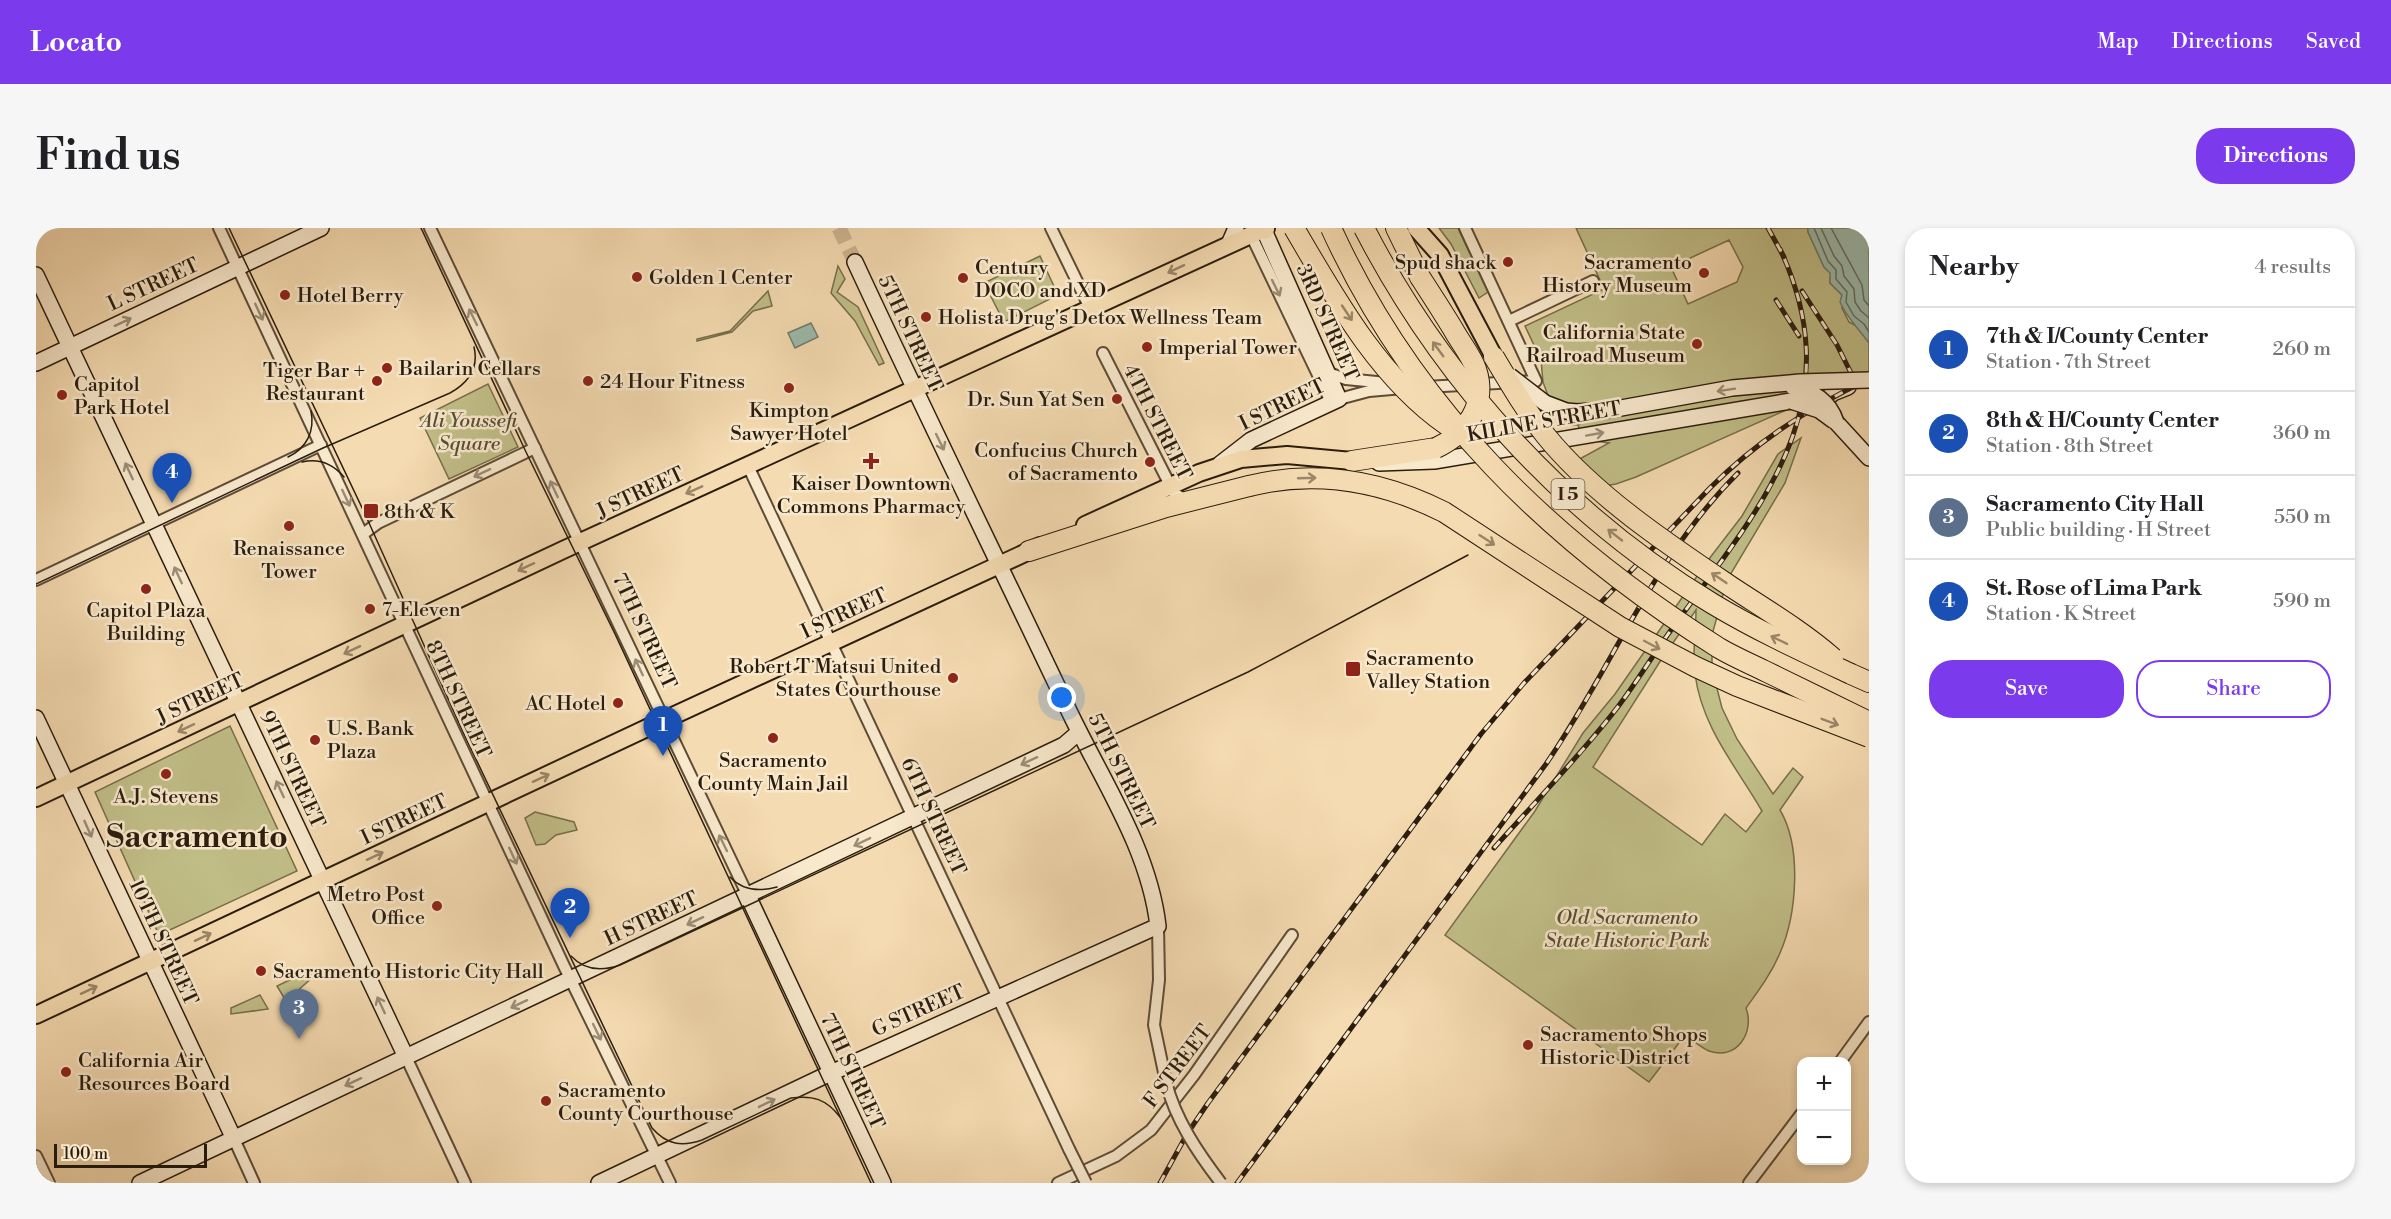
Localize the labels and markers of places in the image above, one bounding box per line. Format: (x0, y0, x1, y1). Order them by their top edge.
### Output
place label: Spud shack (1395, 251, 1498, 276)
place label: Sacramento History Museum (1542, 251, 1692, 299)
marker: Spud shack (1501, 255, 1515, 269)
place label: Century DOCO and XD (975, 256, 1106, 304)
place label: Golden 1 Center (649, 266, 793, 291)
marker: Sacramento History Museum (1697, 266, 1711, 280)
marker: Golden 1 Center (630, 270, 644, 284)
marker: Century DOCO and XD (956, 271, 970, 285)
place label: Hotel Berry (297, 284, 404, 309)
marker: Hotel Berry (278, 288, 292, 302)
place label: Holista Drug's Detox Wellness Team (938, 306, 1263, 331)
marker: Holista Drug's Detox Wellness Team (919, 310, 933, 324)
place label: California State Railroad Museum (1526, 321, 1685, 369)
place label: Imperial Tower (1159, 336, 1297, 361)
marker: California State Railroad Museum (1690, 337, 1704, 351)
marker: Imperial Tower (1140, 340, 1154, 354)
place label: Bailarin Cellars (398, 357, 541, 382)
place label: Tiger Bar + Restaurant (263, 359, 365, 407)
marker: Bailarin Cellars (380, 361, 394, 375)
place label: 24 Hour Fitness (600, 370, 745, 395)
place label: Capitol Park Hotel (74, 373, 170, 421)
marker: Tiger Bar + Restaurant (370, 374, 384, 388)
marker: 24 Hour Fitness (581, 374, 595, 388)
marker: Kimpton Sawyer Hotel (782, 381, 796, 395)
marker: Capitol Park Hotel (55, 388, 69, 402)
place label: Dr. Sun Yat Sen (967, 388, 1105, 413)
marker: Dr. Sun Yat Sen (1110, 392, 1124, 406)
place label: Kimpton Sawyer Hotel (730, 399, 848, 447)
place label: Confucius Church of Sacramento (974, 439, 1138, 487)
pin: 4 (152, 454, 192, 503)
marker: Kaiser Downtown Commons Pharmacy (864, 454, 878, 468)
marker: Confucius Church of Sacramento (1143, 455, 1157, 469)
place label: Kaiser Downtown Commons Pharmacy (777, 472, 965, 520)
place label: 8th & K (384, 500, 456, 525)
marker: 8th & K (362, 502, 380, 520)
marker: Renaissance Tower (282, 519, 296, 533)
place label: Renaissance Tower (233, 537, 345, 585)
marker: Capitol Plaza Building (139, 582, 153, 596)
place label: 7-Eleven (382, 598, 461, 623)
place label: Capitol Plaza Building (86, 599, 207, 647)
marker: 7-Eleven (363, 602, 377, 616)
place label: Sacramento Valley Station (1365, 647, 1490, 695)
place label: Robert T Matsui United States Courthouse (729, 655, 942, 703)
marker: Sacramento Valley Station (1344, 660, 1362, 678)
marker: Robert T Matsui United States Courthouse (946, 671, 960, 685)
place label: AC Hotel (524, 692, 606, 717)
marker: AC Hotel (611, 696, 625, 710)
pin: 1 (644, 706, 682, 756)
place label: U.S. Bank Plaza (327, 717, 415, 765)
marker: Sacramento County Main Jail (766, 731, 780, 745)
marker: U.S. Bank Plaza (308, 733, 322, 747)
place label: Sacramento County Main Jail (698, 749, 848, 797)
marker: A.J. Stevens (159, 767, 173, 781)
place label: A.J. Stevens (112, 785, 219, 810)
place label: Metro Post Office (327, 883, 425, 931)
pin: 2 (550, 888, 590, 938)
marker: Metro Post Office (430, 899, 444, 913)
place label: Sacramento Historic City Hall (273, 960, 544, 985)
marker: Sacramento Historic City Hall (254, 964, 268, 978)
pin: 3 (280, 990, 318, 1039)
place label: Sacramento Shops Historic District (1540, 1023, 1707, 1071)
marker: Sacramento Shops Historic District (1521, 1038, 1535, 1052)
place label: California Air Resources Board (78, 1049, 231, 1097)
marker: California Air Resources Board (59, 1065, 73, 1079)
place label: Sacramento County Courthouse (558, 1079, 734, 1127)
marker: Sacramento County Courthouse (539, 1094, 553, 1108)

